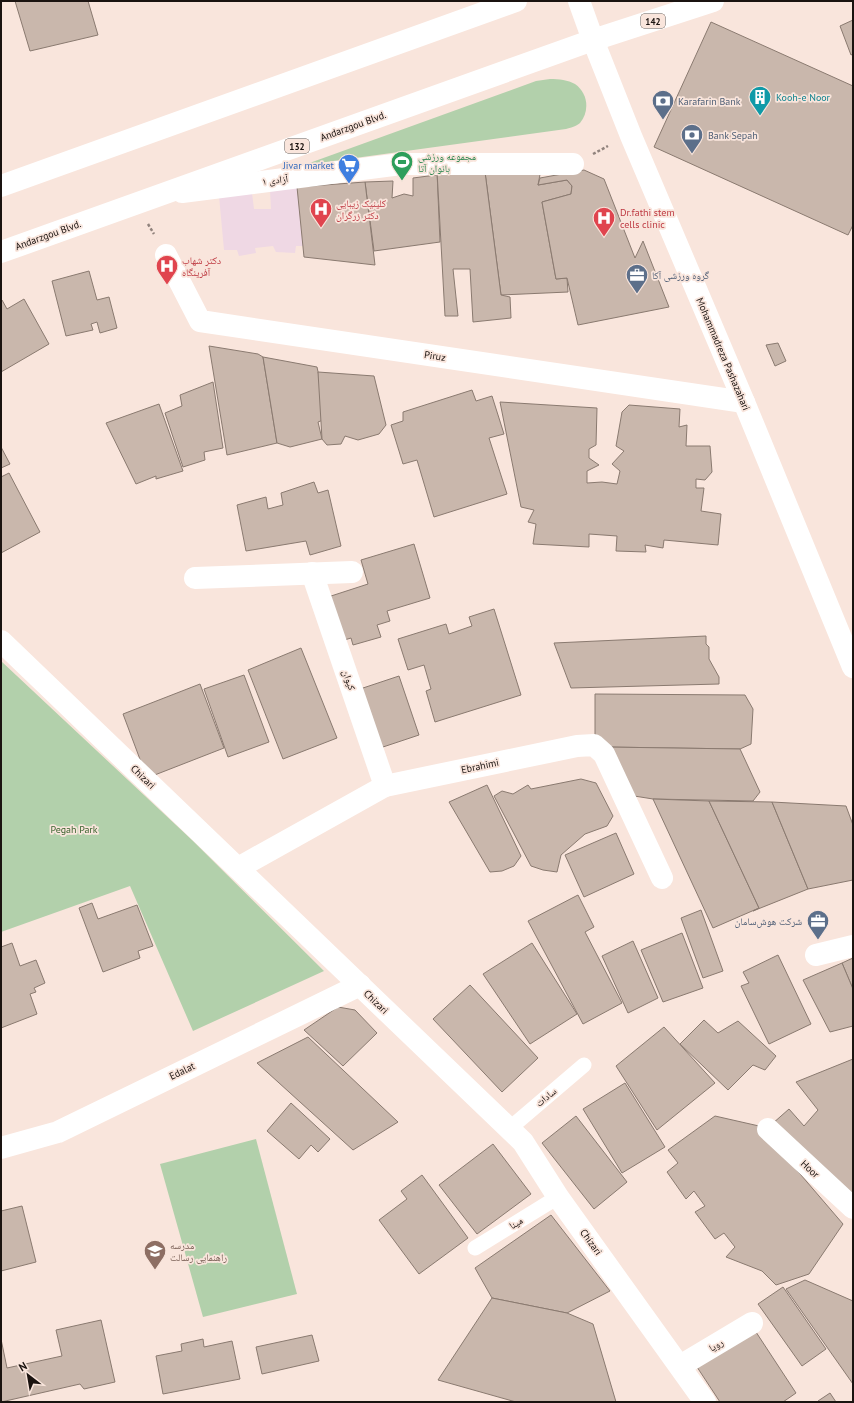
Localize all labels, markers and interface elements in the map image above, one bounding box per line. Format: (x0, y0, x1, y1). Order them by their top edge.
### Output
road number: 142 (641, 14, 665, 28)
building icon: Kooh-e Noor (747, 84, 773, 117)
bank icon: Karafarin Bank (650, 88, 676, 121)
place label: Kooh-e Noor (776, 91, 831, 104)
place label: Karafarin Bank (678, 95, 741, 108)
street label: Andarzgou Blvd. (318, 108, 388, 144)
bank icon: Bank Sepah (679, 122, 705, 155)
place label: Bank Sepah (708, 129, 758, 142)
road number: 132 (285, 139, 309, 153)
sports icon: مجموعه ورزشی بانوان آتا (389, 149, 415, 182)
place label: مجموعه ورزشی بانوان آتا (418, 150, 477, 175)
supermarket icon: Jivar market (336, 152, 362, 185)
place label: Jivar market (282, 159, 335, 172)
street label: آزادی ۱ (261, 172, 289, 188)
hospital icon: کلینیک زیبایی دکتر زرگران (308, 196, 334, 229)
place label: کلینیک زیبایی دکتر زرگران (336, 197, 386, 222)
hospital icon: Dr.fathi stem cells clinic (591, 205, 617, 238)
place label: Dr.fathi stem cells clinic (620, 206, 675, 231)
street label: Andarzgou Blvd. (13, 217, 83, 253)
hospital icon: دکتر شهاب آفرینگاه (154, 253, 180, 286)
place label: دکتر شهاب آفرینگاه (182, 254, 221, 279)
office icon: گروه ورزشی آکا (624, 262, 650, 295)
place label: گروه ورزشی آکا (652, 269, 710, 282)
street label: Mohammadreza Pashazahari (693, 296, 753, 412)
street label: Piruz (423, 348, 447, 364)
street label: کیوان (339, 668, 359, 692)
street label: Ebrahimi (460, 756, 500, 776)
street label: Chizari (128, 762, 158, 792)
park label: Pegah Park (50, 823, 98, 836)
office icon: شرکت هوش‌سامان (805, 908, 831, 941)
place label: شرکت هوش‌سامان (734, 915, 802, 928)
street label: Chizari (361, 987, 391, 1017)
street label: Edalat (167, 1059, 198, 1083)
street label: سادات (533, 1084, 559, 1109)
street label: Hoor (798, 1157, 822, 1181)
street label: مینا (507, 1214, 526, 1232)
street label: Chizari (577, 1226, 605, 1258)
school or university icon: مدرسه راهنمایی رسالت (142, 1238, 168, 1271)
place label: مدرسه راهنمایی رسالت (170, 1239, 227, 1264)
street label: رویا (706, 1336, 726, 1354)
north arrow (8, 1355, 48, 1395)
text: N (16, 1359, 30, 1374)

